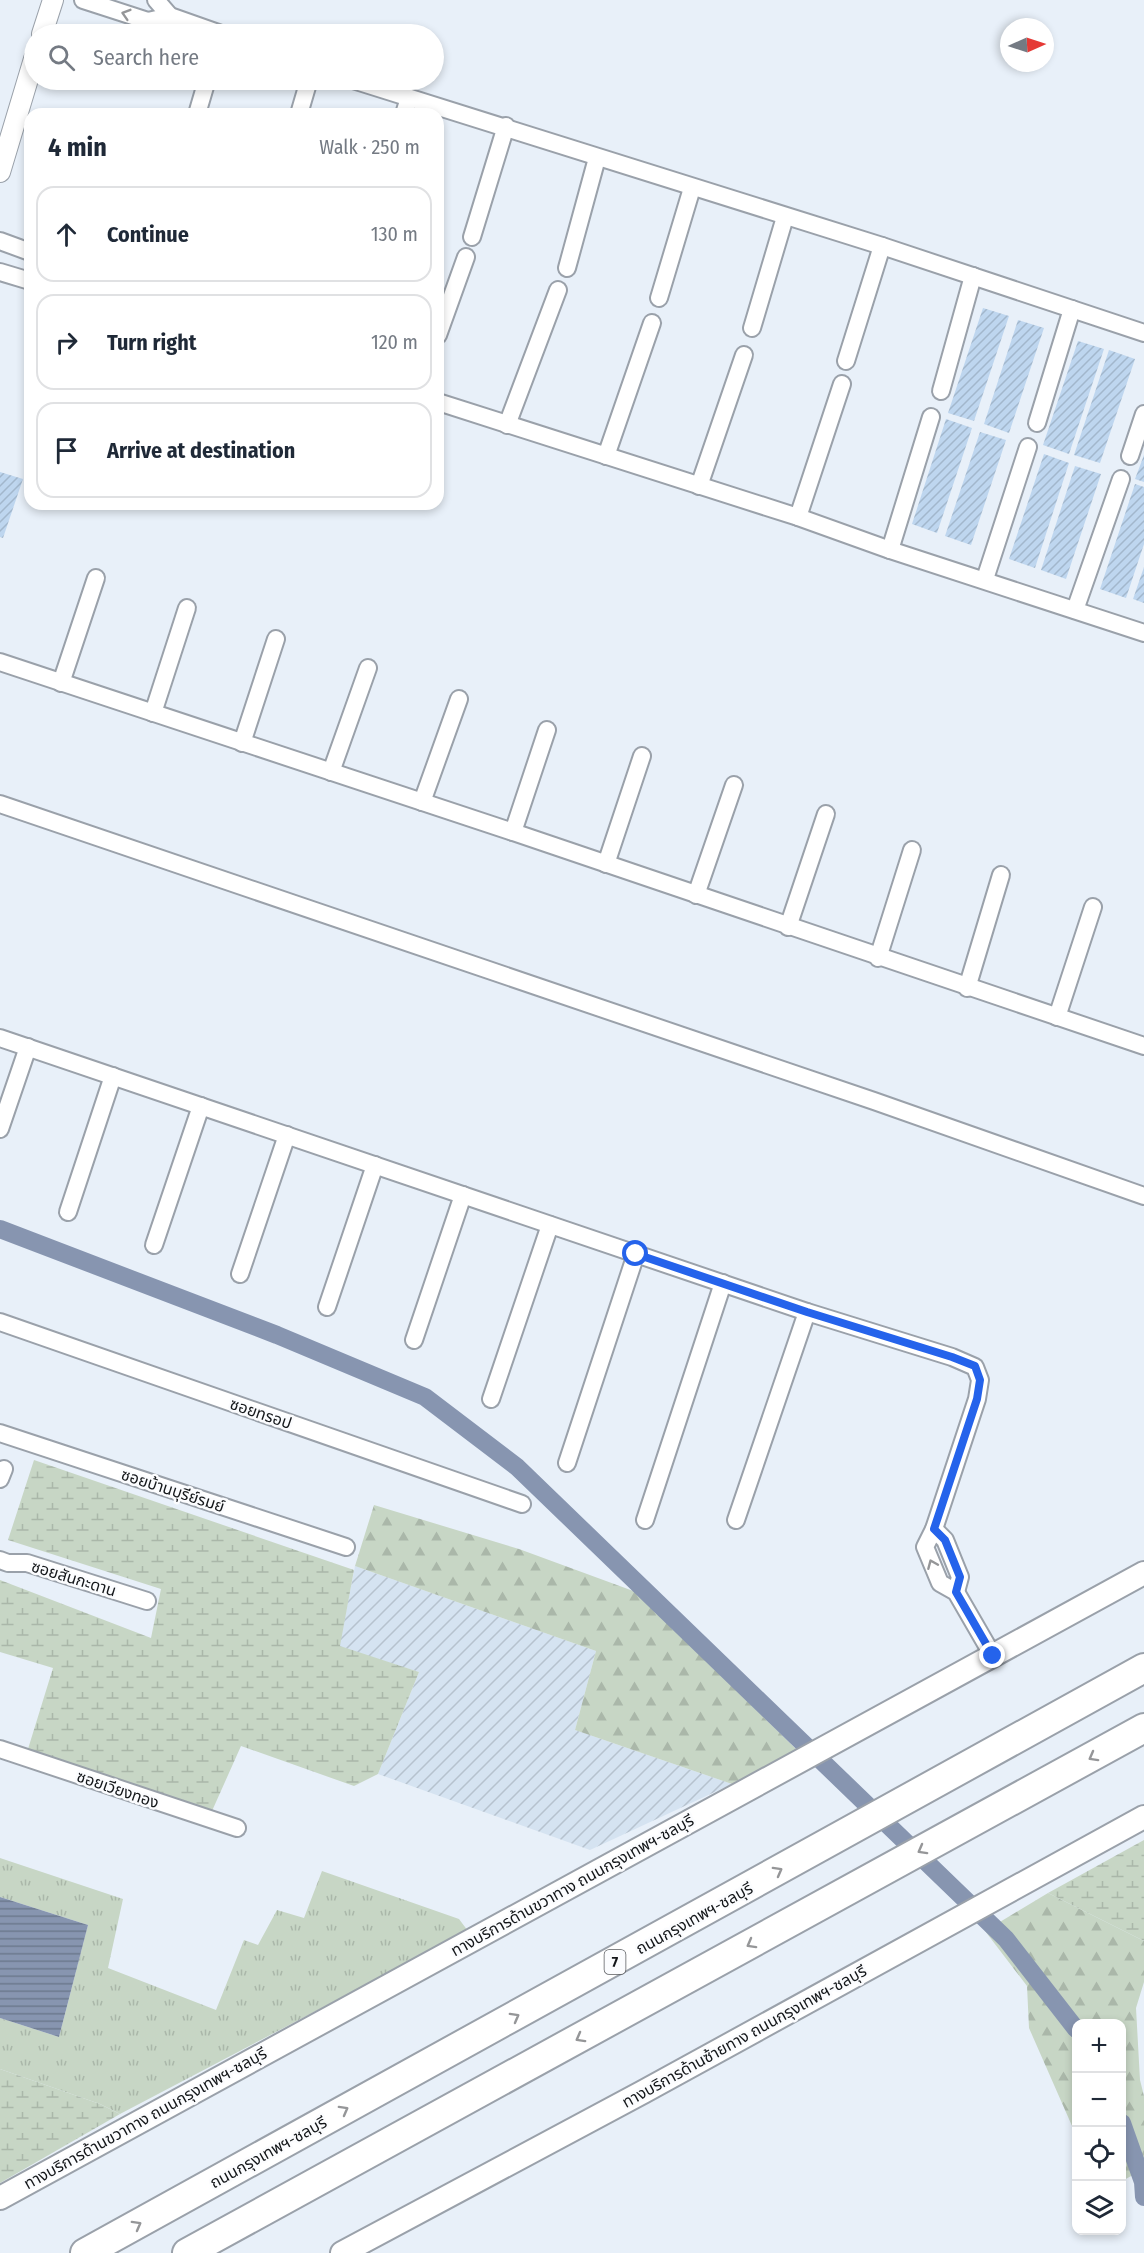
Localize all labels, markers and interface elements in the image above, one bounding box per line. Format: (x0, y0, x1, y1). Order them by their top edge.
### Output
one-way arrow (121, 9, 132, 21)
north arrow (1000, 18, 1054, 72)
search box (24, 24, 444, 90)
icon: search (45, 41, 78, 74)
text: Search here (93, 44, 199, 71)
text: 4 min (48, 132, 107, 163)
text: Walk · 250 m (319, 135, 420, 159)
icon: ahead (50, 218, 83, 251)
text: Continue (107, 221, 189, 248)
text: 130 m (371, 222, 418, 246)
icon: right (50, 326, 83, 359)
text: Turn right (107, 329, 196, 356)
text: 120 m (371, 330, 418, 354)
icon: arrive (50, 434, 83, 467)
text: Arrive at destination (107, 437, 295, 464)
route start (622, 1240, 648, 1266)
street label: ซอยทรอป (227, 1394, 294, 1433)
street label: ซอยบ้านบุรีย์รมย์ (119, 1465, 227, 1516)
street label: ซอยสันกะดาน (29, 1557, 119, 1600)
one-way arrow (927, 1559, 939, 1570)
route end (979, 1642, 1005, 1668)
one-way arrow (1089, 1749, 1099, 1761)
street label: ซอยเวียงทอง (74, 1767, 161, 1812)
street label: ทางบริการด้านขวาทาง ถนนกรุงเทพฯ-ชลบุรี (447, 1810, 697, 1960)
one-way arrow (918, 1843, 928, 1855)
one-way arrow (772, 1867, 782, 1879)
street label: ถนนกรุงเทพฯ-ชลบุรี (632, 1878, 756, 1958)
one-way arrow (747, 1937, 757, 1948)
road number: 7 (604, 1950, 626, 1974)
street label: ทางบริการด้านซ้ายทาง ถนนกรุงเทพฯ-ชลบุรี (619, 1961, 870, 2112)
one-way arrow (509, 2013, 520, 2024)
map controls (1072, 2019, 1126, 2235)
button: + (1072, 2019, 1126, 2073)
one-way arrow (576, 2031, 586, 2042)
street label: ทางบริการด้านขวาทาง ถนนกรุงเทพฯ-ชลบุรี (20, 2043, 270, 2193)
button: − (1072, 2073, 1126, 2127)
one-way arrow (338, 2106, 348, 2117)
street label: ถนนกรุงเทพฯ-ชลบุรี (206, 2112, 330, 2192)
button: locate (1072, 2127, 1126, 2181)
button: layers (1072, 2181, 1126, 2235)
one-way arrow (130, 2221, 141, 2232)

